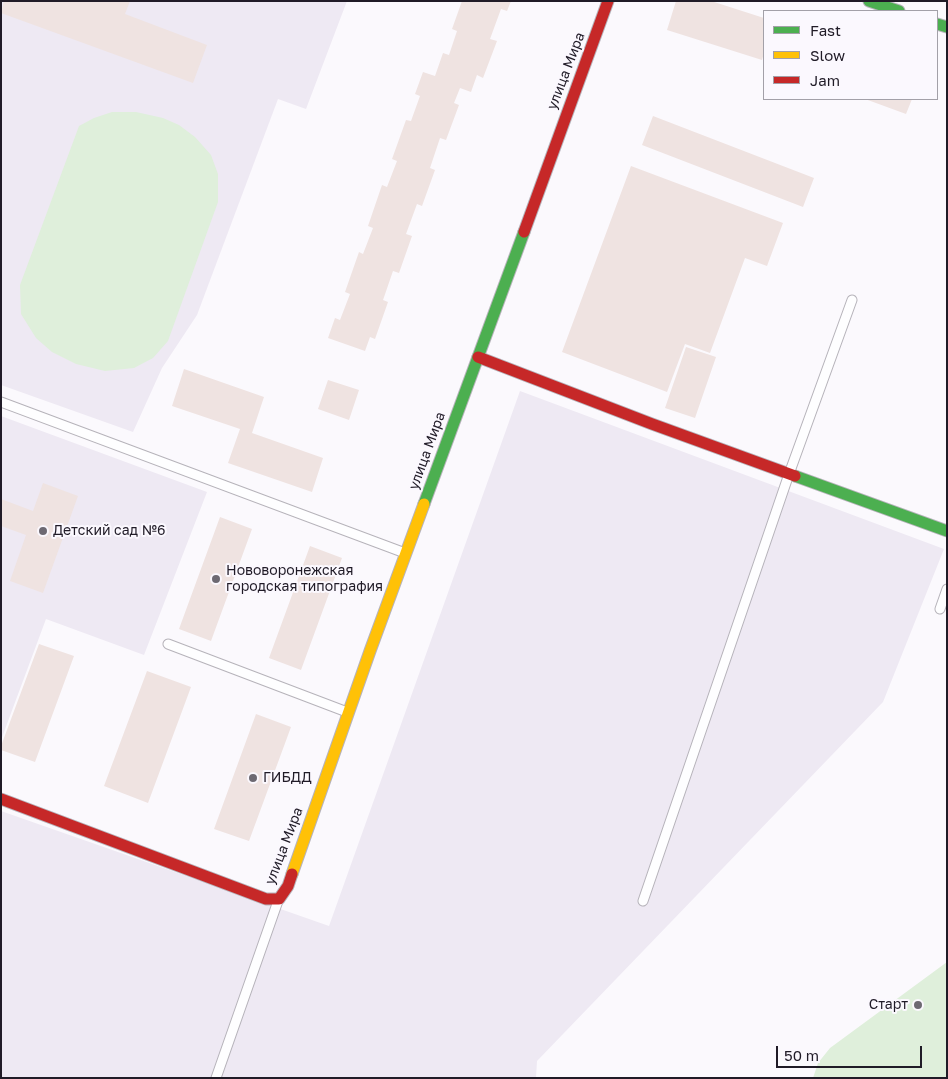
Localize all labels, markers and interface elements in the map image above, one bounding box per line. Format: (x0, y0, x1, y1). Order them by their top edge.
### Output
legend (763, 10, 938, 100)
text: Fast (810, 21, 841, 39)
street label: улица Мира (544, 30, 588, 112)
text: Slow (810, 46, 845, 64)
text: Jam (810, 71, 840, 89)
street label: улица Мира (405, 410, 449, 492)
place label: Детский сад №6 (53, 523, 165, 539)
marker: Детский сад №6 (37, 525, 49, 537)
place label: Нововоронежская городская типография (226, 563, 383, 596)
marker: Нововоронежская городская типография (210, 573, 222, 585)
place label: ГИБДД (263, 770, 312, 786)
marker: ГИБДД (247, 772, 259, 784)
street label: улица Мира (262, 805, 306, 887)
place label: Старт (869, 997, 908, 1013)
marker: Старт (912, 999, 924, 1011)
scale bar (778, 1036, 924, 1068)
text: 50 m (784, 1046, 819, 1064)

